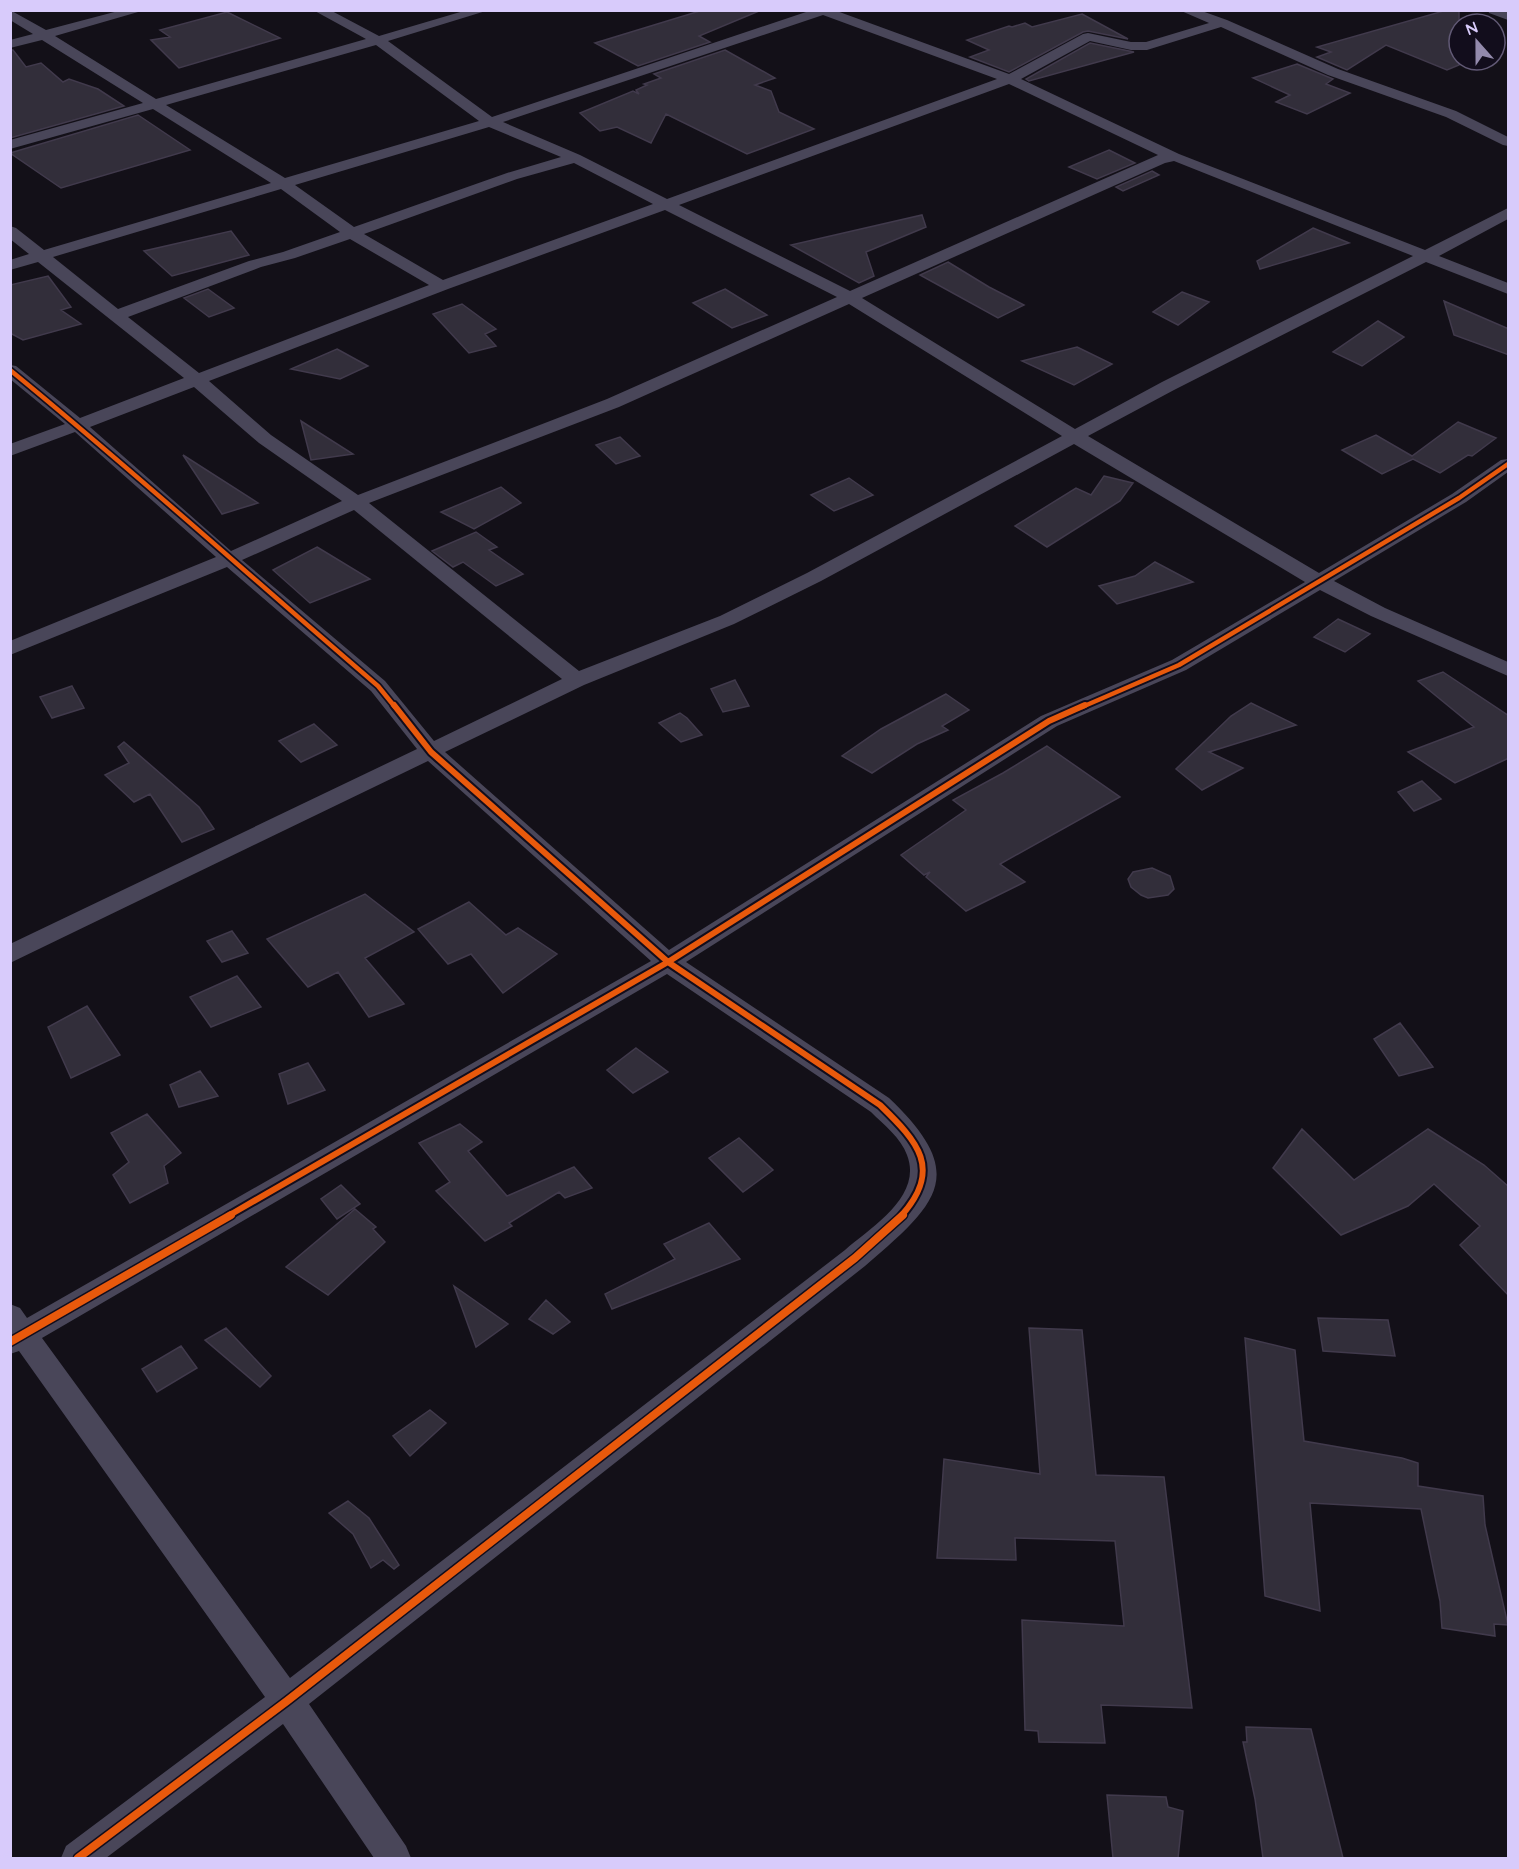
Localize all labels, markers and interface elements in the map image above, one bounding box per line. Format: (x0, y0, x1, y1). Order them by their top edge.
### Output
north arrow (1447, 12, 1507, 72)
text: N (1463, 17, 1481, 39)

